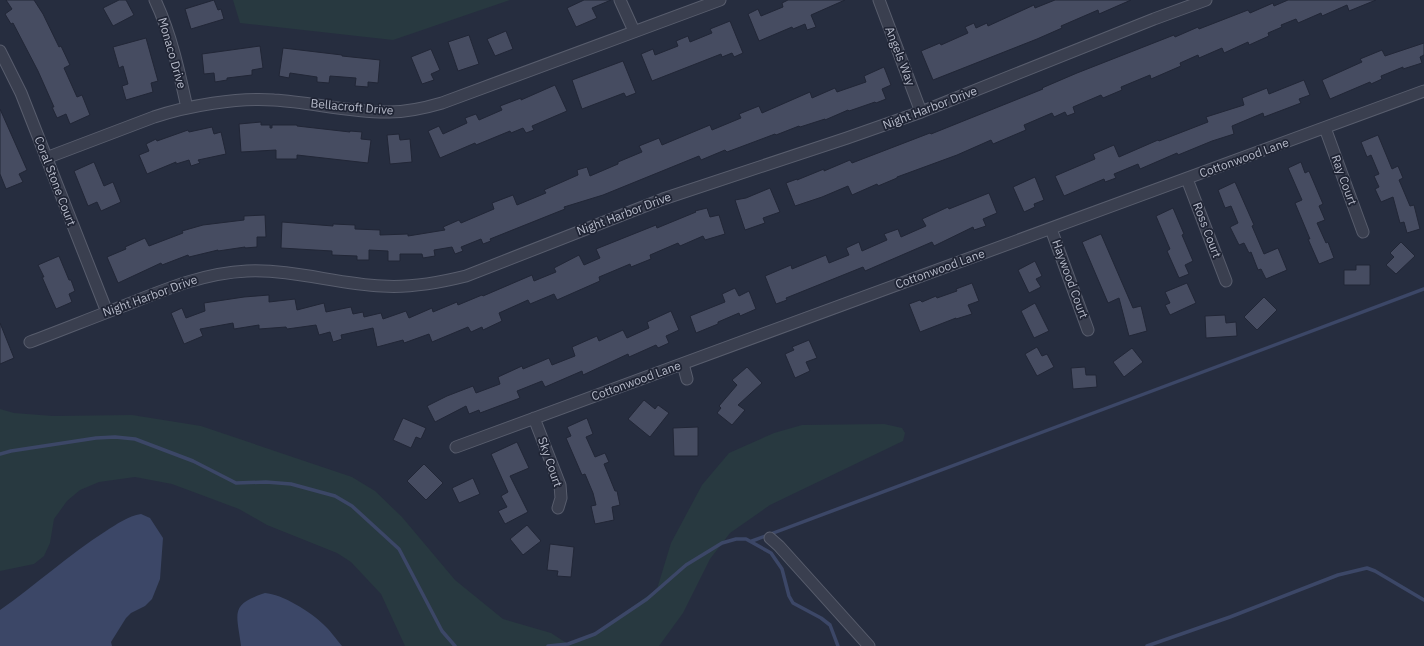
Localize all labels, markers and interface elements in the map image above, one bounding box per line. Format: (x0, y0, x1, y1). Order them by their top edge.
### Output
street label: Monaco Drive (155, 16, 190, 90)
street label: Angels Way (882, 24, 919, 88)
street label: Night Harbor Drive (881, 83, 979, 132)
street label: Bellacroft Drive (310, 95, 394, 118)
street label: Coral Stone Court (31, 134, 79, 228)
street label: Cottonwood Lane (1197, 134, 1291, 181)
street label: Ray Court (1328, 153, 1360, 207)
street label: Night Harbor Drive (575, 189, 673, 238)
street label: Ross Court (1190, 200, 1225, 260)
street label: Haywood Court (1049, 237, 1092, 320)
street label: Cottonwood Lane (893, 245, 987, 292)
street label: Night Harbor Drive (100, 271, 200, 320)
street label: Cottonwood Lane (589, 357, 683, 404)
street label: Sky Court (535, 435, 566, 489)

